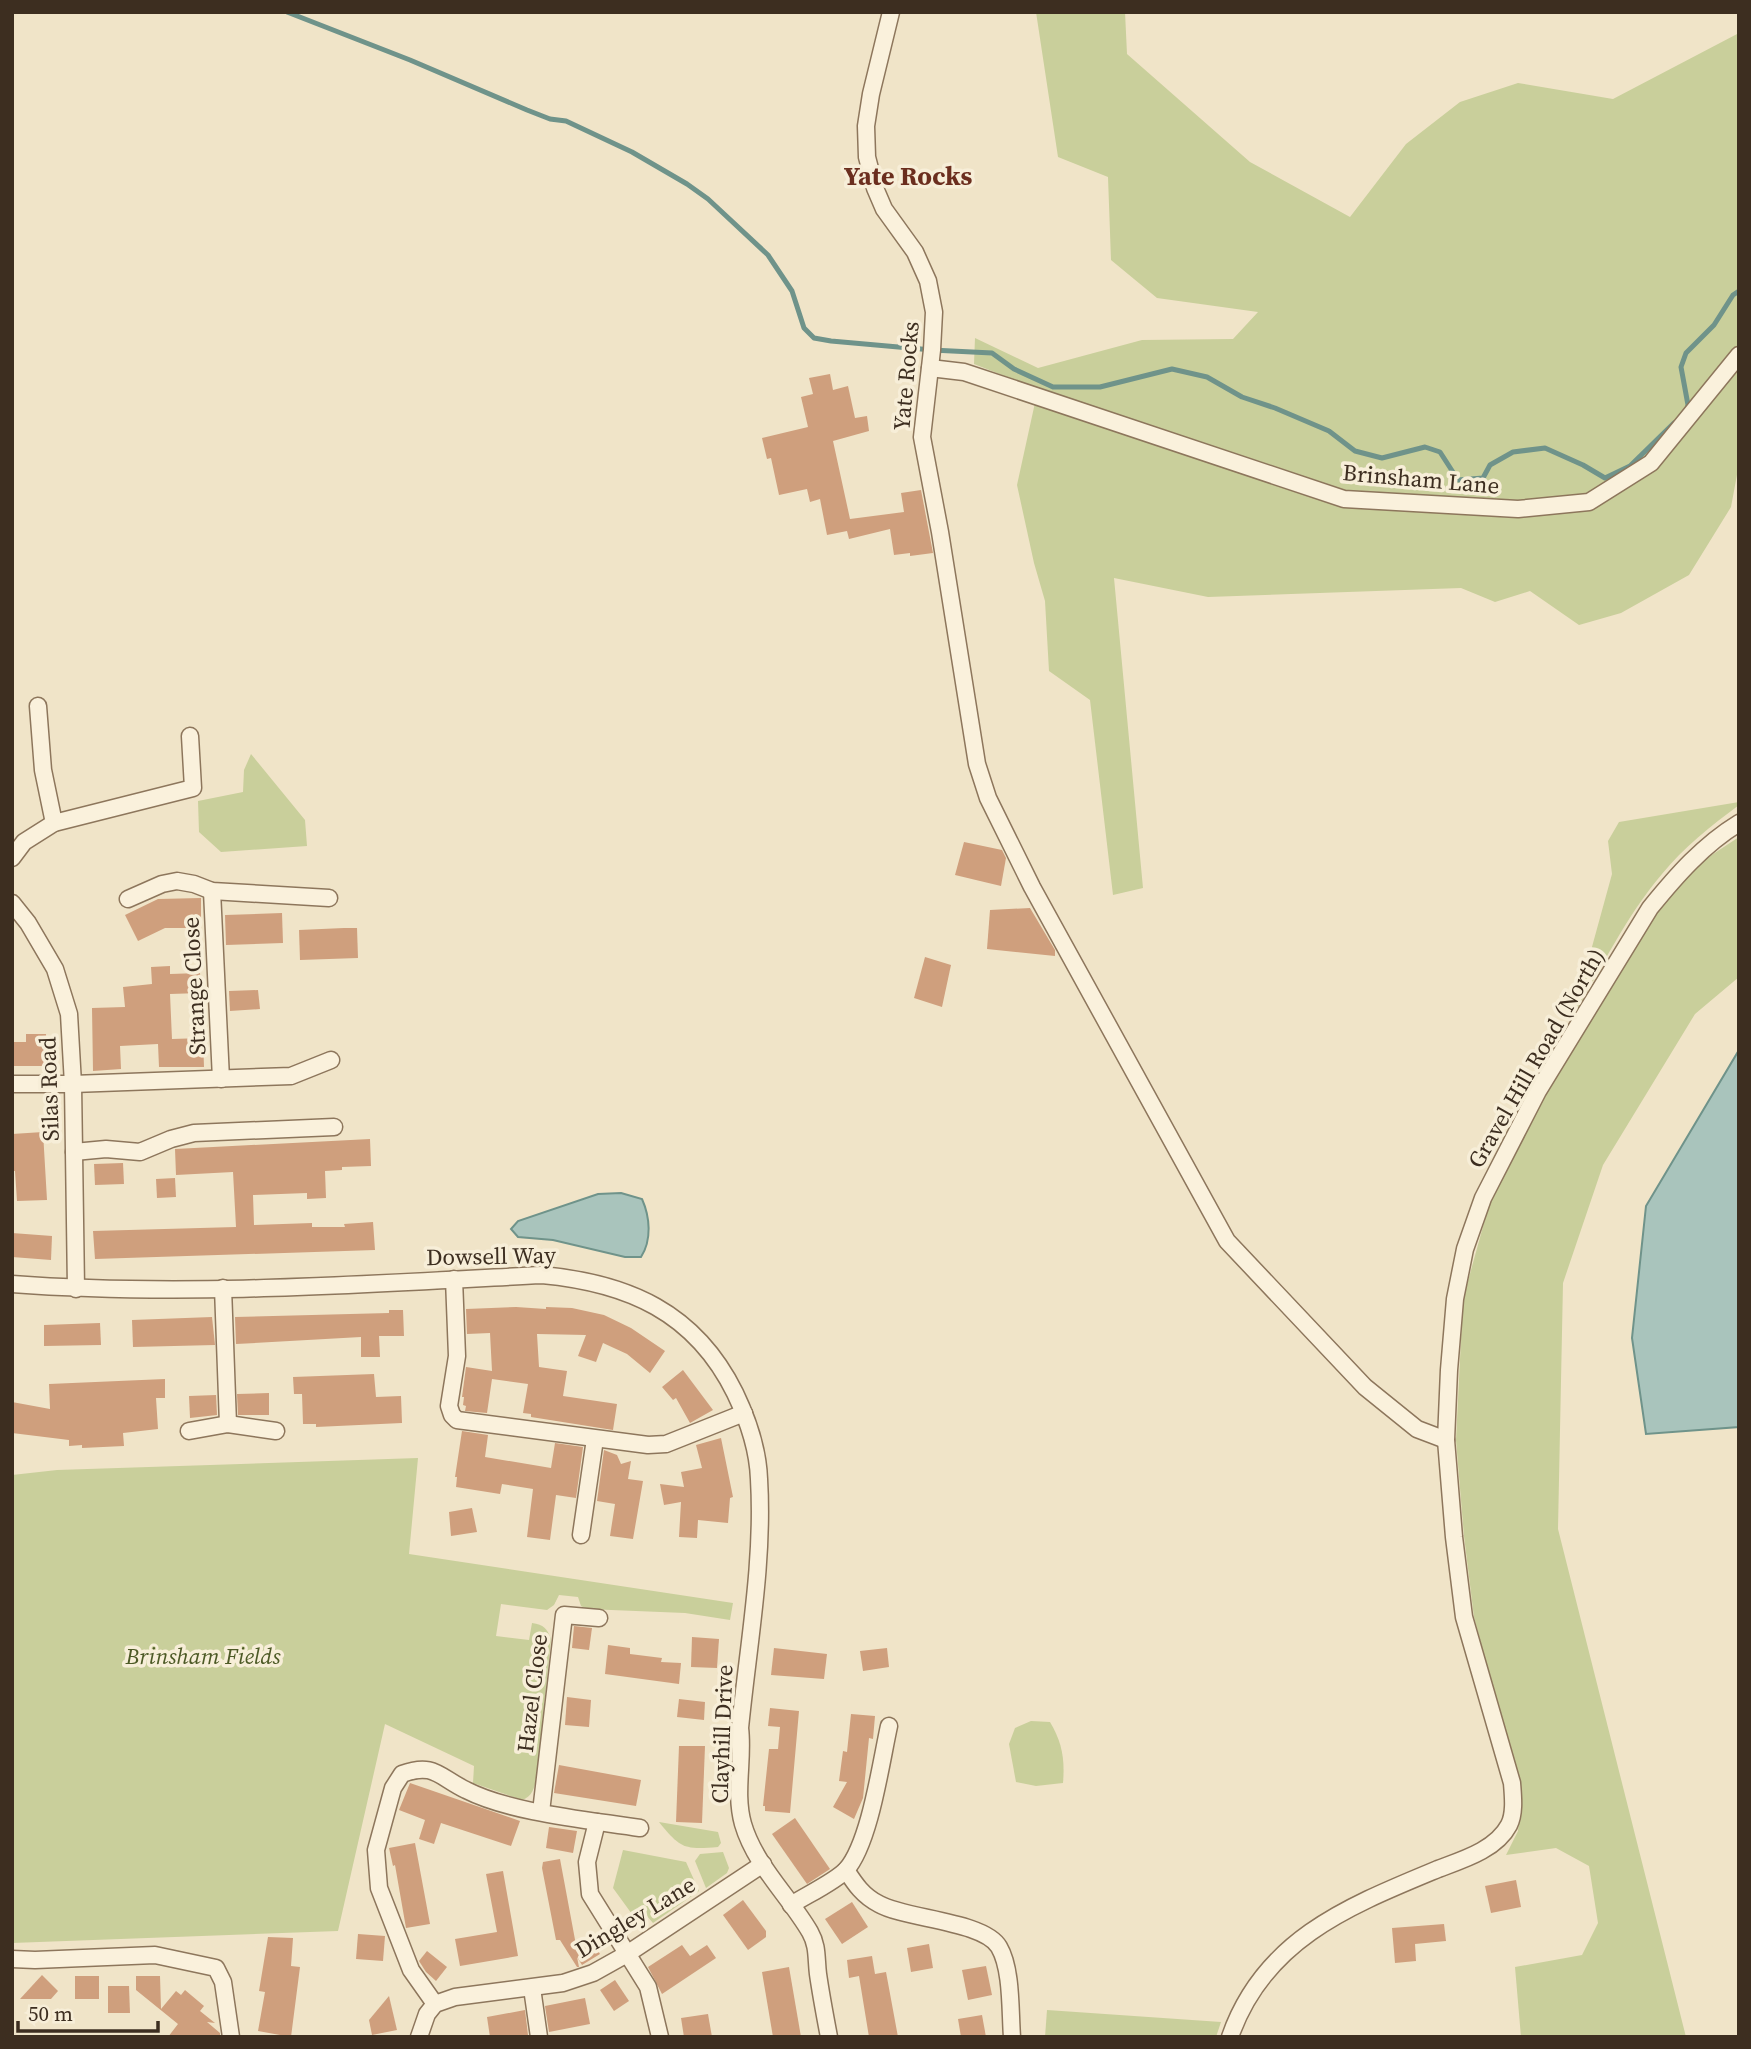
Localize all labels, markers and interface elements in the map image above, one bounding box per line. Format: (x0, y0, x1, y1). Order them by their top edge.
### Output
district label: Yate Rocks (844, 158, 972, 194)
street label: Yate Rocks (885, 320, 927, 432)
street label: Brinsham Lane (1341, 456, 1501, 502)
street label: Strange Close (174, 916, 214, 1056)
street label: Gravel Hill Road (North) (1460, 942, 1612, 1174)
street label: Silas Road (31, 1036, 67, 1142)
street label: Dowsell Way (426, 1239, 556, 1273)
street label: Hazel Close (509, 1632, 555, 1754)
park label: Brinsham Fields (125, 1640, 281, 1672)
street label: Clayhill Drive (704, 1664, 740, 1804)
street label: Dingley Lane (569, 1868, 701, 1966)
scale bar (18, 1990, 158, 2034)
text: 50 m (28, 1999, 73, 2028)

